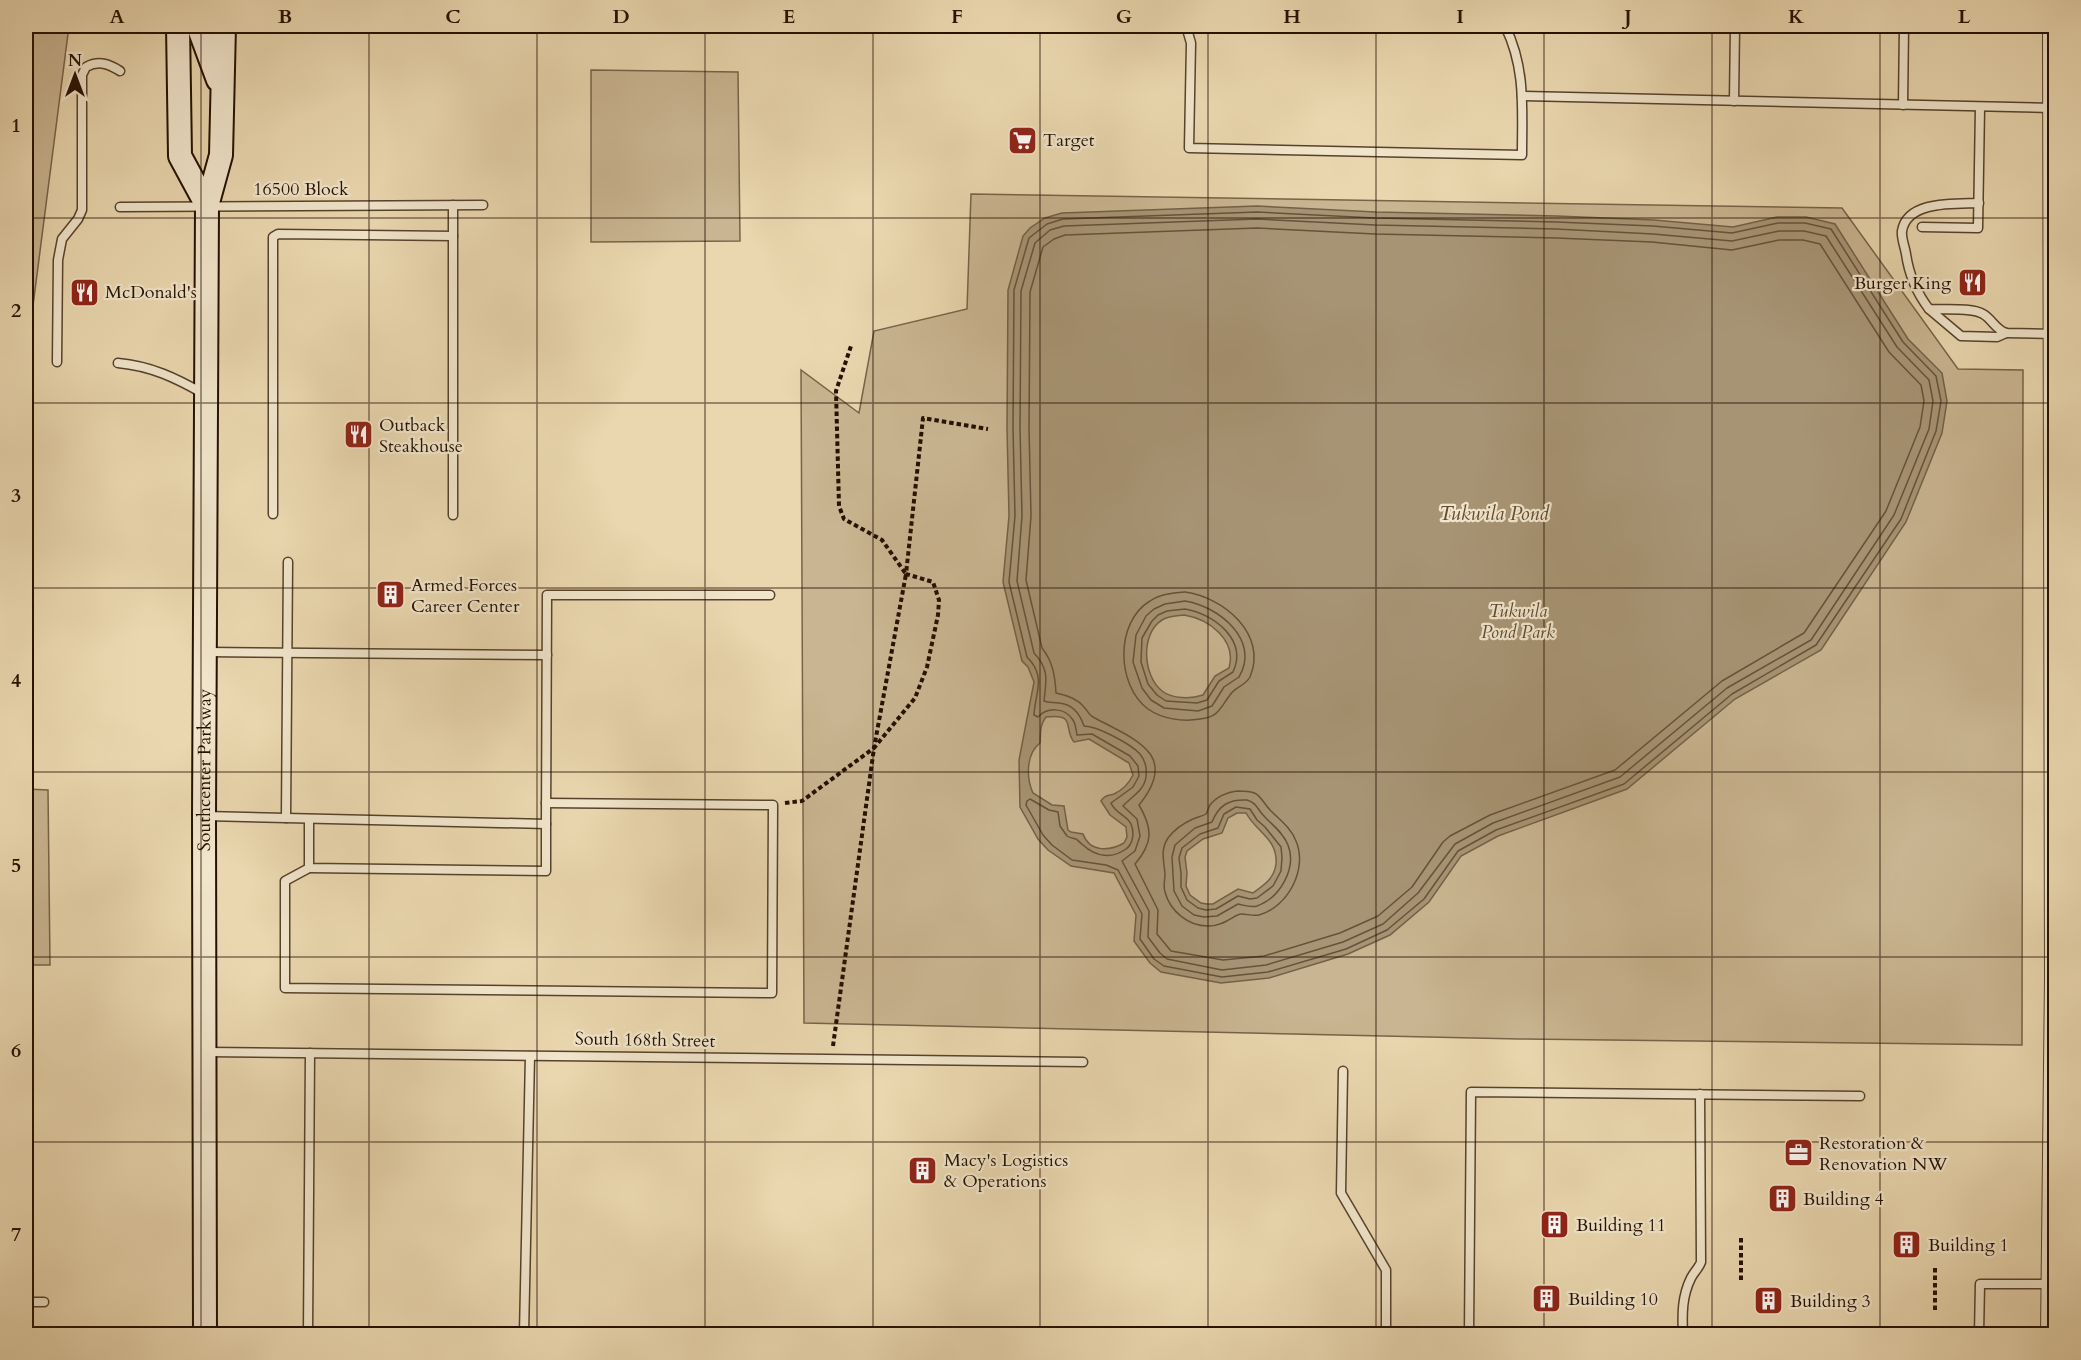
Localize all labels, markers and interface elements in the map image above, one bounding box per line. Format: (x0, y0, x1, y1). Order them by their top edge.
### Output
text: A (109, 3, 125, 30)
text: B (278, 3, 292, 30)
text: C (445, 3, 461, 30)
text: D (612, 3, 630, 30)
text: E (783, 3, 795, 30)
text: F (951, 3, 963, 30)
text: G (1116, 3, 1132, 30)
text: H (1283, 3, 1301, 30)
text: I (1456, 3, 1464, 30)
text: J (1621, 3, 1632, 30)
text: K (1788, 3, 1805, 30)
text: L (1958, 3, 1971, 30)
north arrow (45, 45, 105, 105)
text: N (68, 50, 82, 72)
text: 1 (11, 112, 21, 139)
supermarket icon: Target (1006, 124, 1038, 156)
place label: Target (1043, 128, 1095, 153)
street label: 16500 Block (253, 177, 349, 202)
restaurant icon: Burger King (1956, 267, 1988, 299)
place label: Burger King (1854, 271, 1952, 296)
restaurant icon: McDonald's (68, 276, 100, 308)
place label: McDonald's (105, 280, 197, 305)
text: 2 (11, 297, 21, 324)
place label: Outback Steakhouse (379, 413, 463, 459)
restaurant icon: Outback Steakhouse (342, 419, 374, 451)
text: 3 (11, 482, 21, 509)
water label: Tukwila Pond (1439, 500, 1550, 527)
place label: Armed Forces Career Center (411, 573, 520, 619)
building icon: Armed Forces Career Center (374, 579, 406, 611)
park label: Tukwila Pond Park (1481, 599, 1555, 645)
text: 4 (11, 667, 21, 694)
street label: Southcenter Parkway (191, 688, 217, 851)
text: 5 (11, 852, 21, 879)
street label: South 168th Street (575, 1026, 716, 1054)
text: 6 (11, 1037, 21, 1064)
place label: Restoration & Renovation NW (1819, 1131, 1947, 1177)
office icon: Restoration & Renovation NW (1782, 1137, 1814, 1169)
place label: Macy's Logistics & Operations (944, 1148, 1068, 1194)
building icon: Macy's Logistics & Operations (907, 1154, 939, 1186)
building icon: Building 4 (1766, 1183, 1798, 1215)
place label: Building 4 (1803, 1187, 1884, 1212)
building icon: Building 11 (1539, 1209, 1571, 1241)
place label: Building 11 (1576, 1213, 1666, 1238)
text: 7 (11, 1221, 21, 1248)
building icon: Building 1 (1891, 1229, 1923, 1261)
place label: Building 1 (1928, 1233, 2009, 1258)
building icon: Building 10 (1531, 1283, 1563, 1315)
building icon: Building 3 (1753, 1285, 1785, 1317)
place label: Building 10 (1568, 1287, 1658, 1312)
place label: Building 3 (1790, 1289, 1871, 1314)

